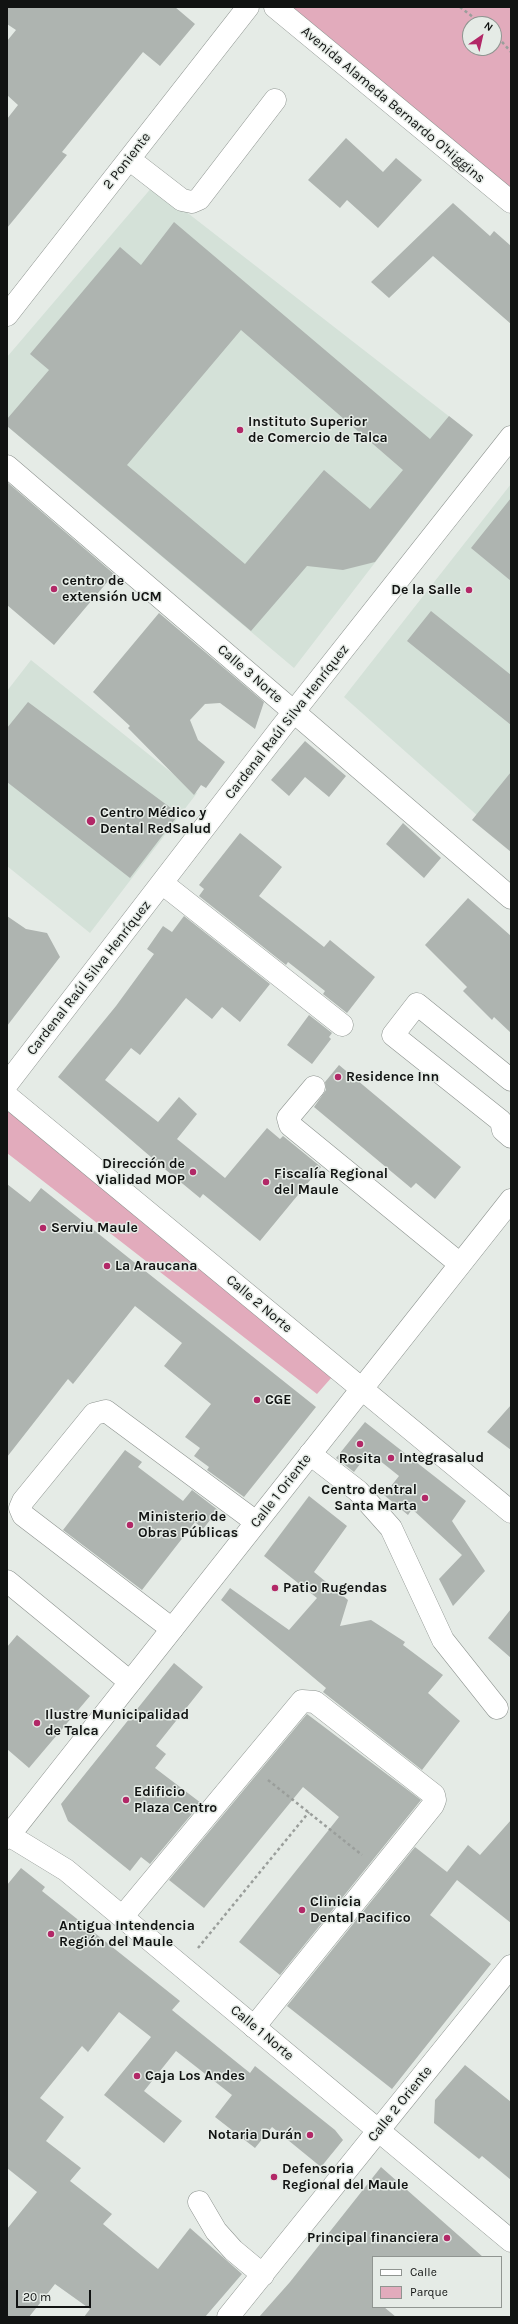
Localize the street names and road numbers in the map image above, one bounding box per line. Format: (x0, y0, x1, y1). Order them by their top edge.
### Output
street label: Avenida Alameda Bernardo O'Higgins (298, 23, 488, 187)
street label: 2 Poniente (100, 129, 154, 193)
street label: Calle 3 Norte (214, 641, 286, 707)
street label: Cardenal Raúl Silva Henríquez (221, 641, 353, 803)
street label: Cardenal Raúl Silva Henríquez (23, 897, 155, 1059)
street label: Calle 2 Norte (223, 1272, 295, 1336)
street label: Calle 1 Oriente (247, 1451, 315, 1531)
street label: Calle 1 Norte (227, 2002, 297, 2064)
street label: Calle 2 Oriente (364, 2063, 436, 2145)

